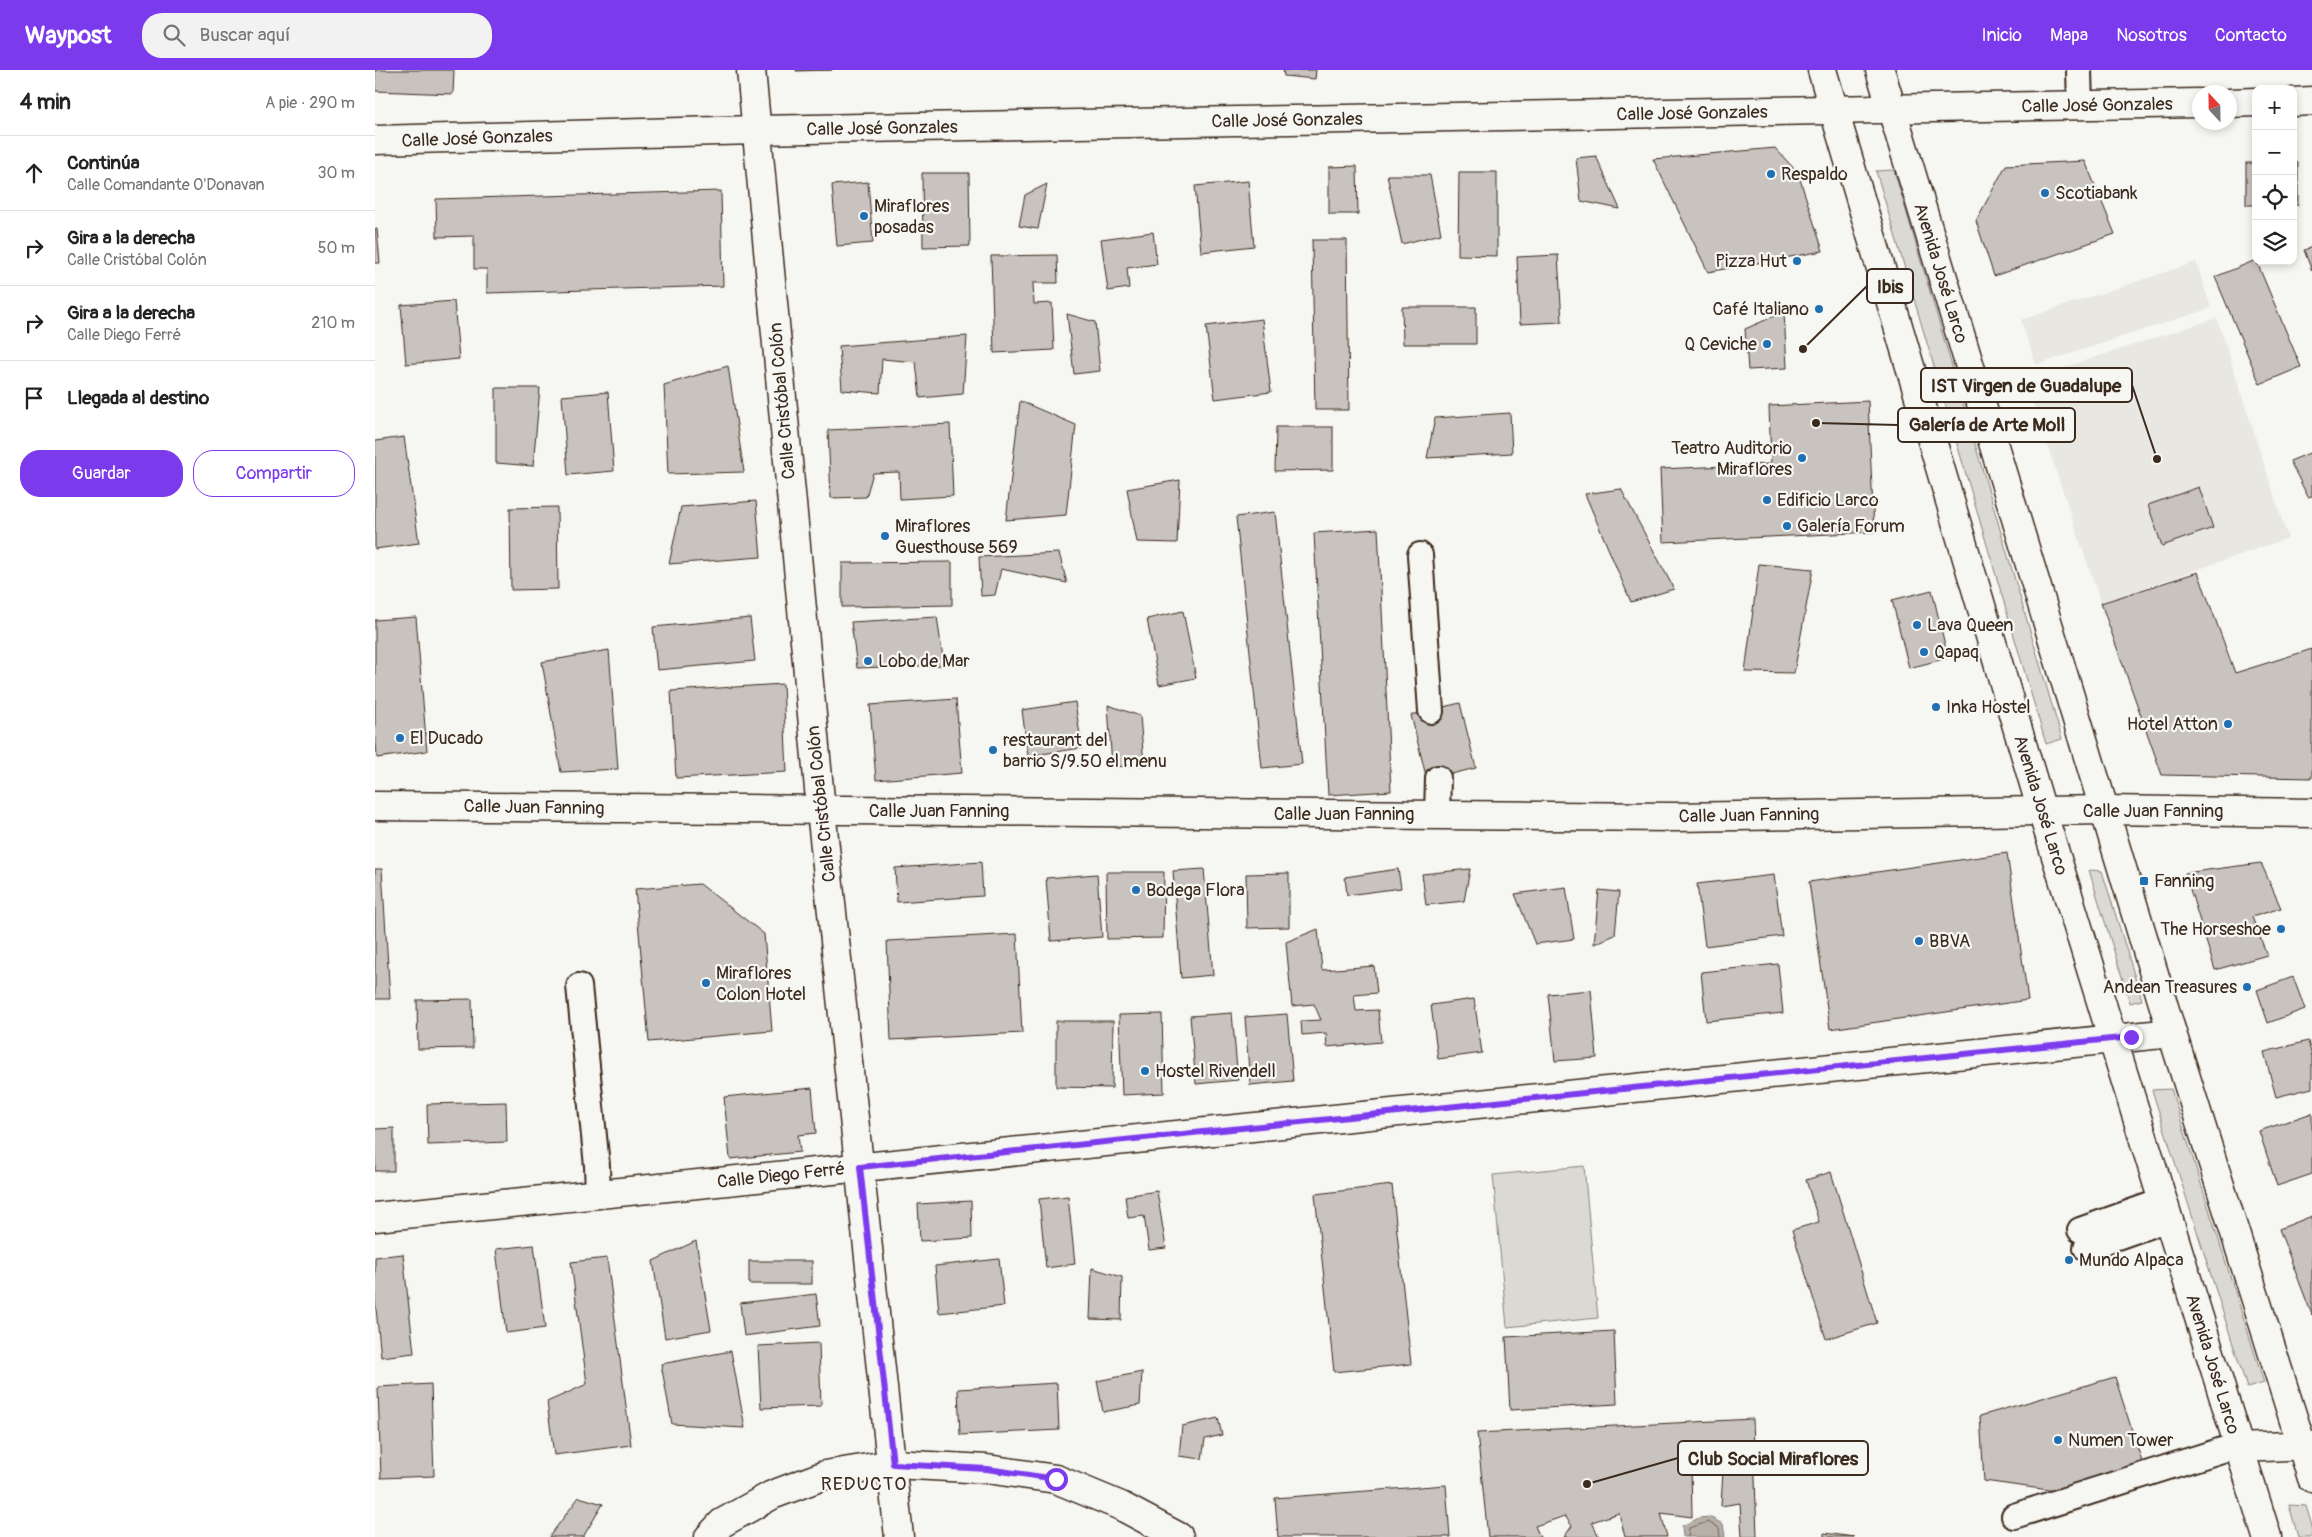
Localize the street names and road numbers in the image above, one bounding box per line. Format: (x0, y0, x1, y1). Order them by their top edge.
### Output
street label: Calle José Gonzales (2021, 93, 2173, 118)
street label: Calle José Gonzales (1616, 101, 1768, 126)
street label: Calle José Gonzales (1211, 108, 1363, 133)
street label: Calle José Gonzales (806, 116, 958, 141)
street label: Calle José Gonzales (401, 124, 553, 153)
street label: Avenida José Larco (1908, 200, 1973, 346)
street label: Calle Cristóbal Colón (764, 322, 801, 480)
street label: Calle Cristóbal Colón (802, 725, 841, 883)
street label: Avenida José Larco (2008, 732, 2073, 878)
street label: Calle Juan Fanning (463, 795, 605, 820)
street label: Calle Juan Fanning (869, 800, 1009, 823)
street label: Calle Juan Fanning (2083, 800, 2223, 823)
street label: Calle Juan Fanning (1274, 803, 1414, 826)
street label: Calle Juan Fanning (1678, 803, 1820, 828)
street label: Calle Diego Ferré (716, 1157, 846, 1194)
street label: Avenida José Larco (2180, 1291, 2245, 1437)

